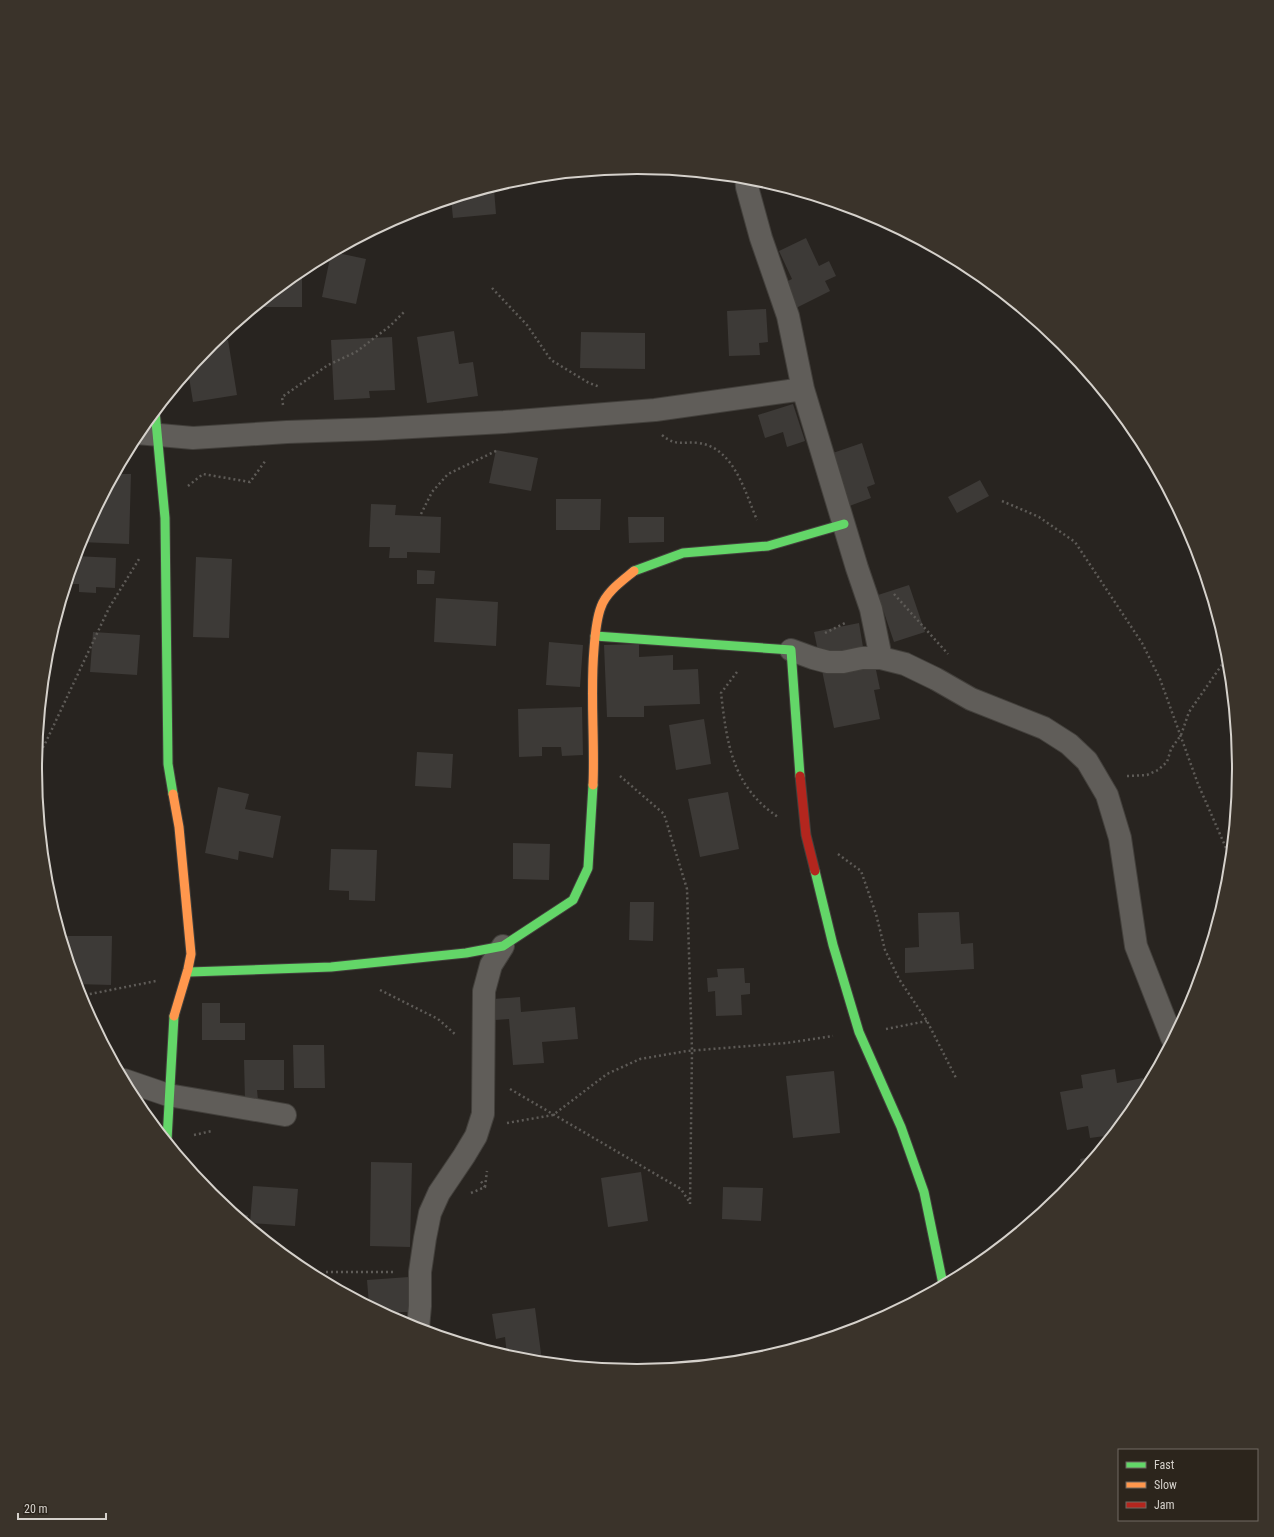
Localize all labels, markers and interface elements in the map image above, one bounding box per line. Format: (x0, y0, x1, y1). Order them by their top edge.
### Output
legend (1118, 1449, 1258, 1521)
text: Fast (1154, 1458, 1175, 1472)
text: Slow (1154, 1478, 1177, 1492)
scale bar (18, 1495, 106, 1521)
text: Jam (1154, 1498, 1175, 1512)
text: 20 m (24, 1502, 48, 1516)

